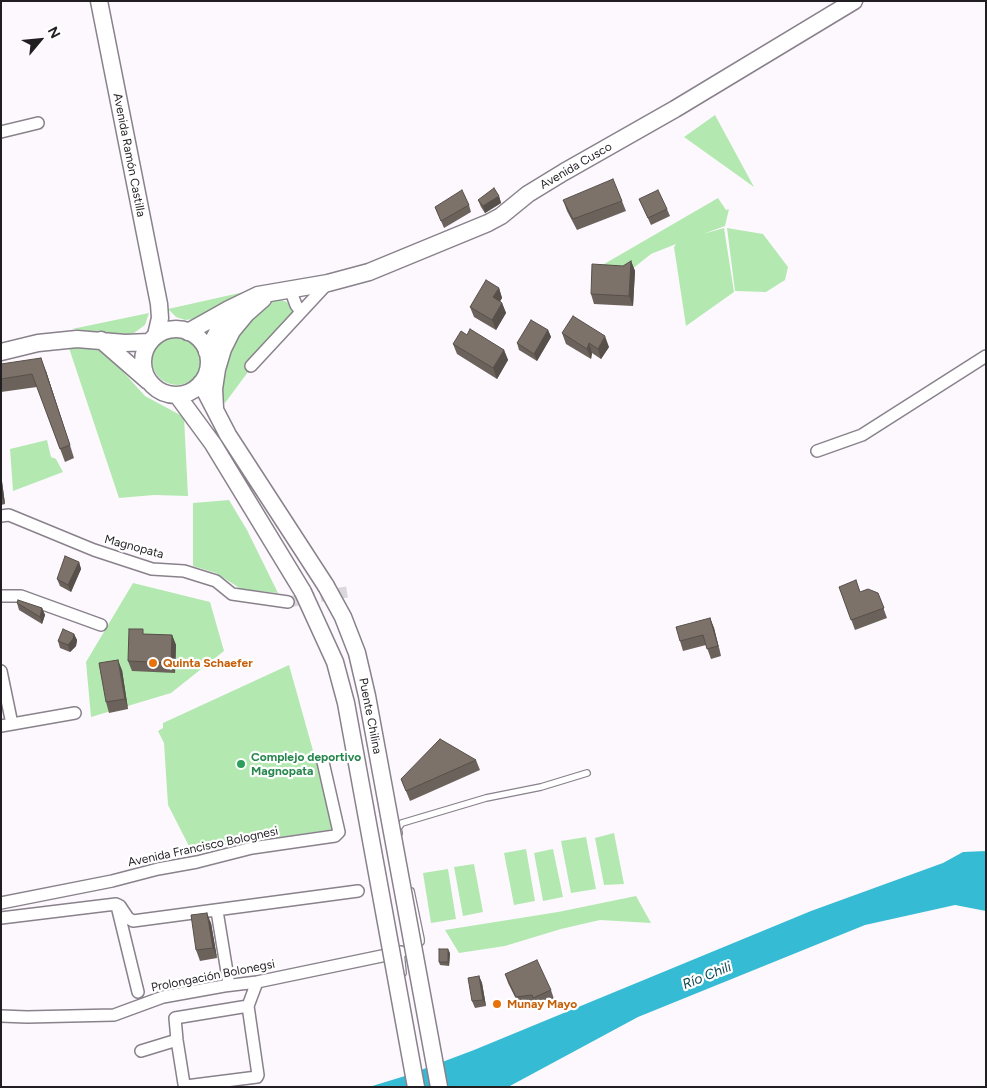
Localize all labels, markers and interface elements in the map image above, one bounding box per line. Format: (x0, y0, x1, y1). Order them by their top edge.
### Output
north arrow (15, 15, 65, 65)
text: N (44, 24, 64, 41)
street label: Avenida Ramón Castilla (110, 92, 148, 218)
street label: Avenida Cusco (537, 140, 615, 192)
street label: Magnopata (103, 532, 165, 562)
place label: Quinta Schaefer (163, 656, 253, 670)
marker: Quinta Schaefer (147, 657, 159, 669)
street label: Puente Chilina (356, 677, 384, 755)
place label: Complejo deportivo Magnopata (251, 750, 361, 778)
marker: Complejo deportivo Magnopata (235, 758, 247, 770)
street label: Avenida Francisco Bolognesi (127, 824, 279, 870)
street label: Prolongación Bolonegsi (150, 957, 276, 995)
water label: Río Chili (680, 959, 734, 993)
place label: Munay Mayo (507, 997, 577, 1011)
marker: Munay Mayo (491, 998, 503, 1010)

